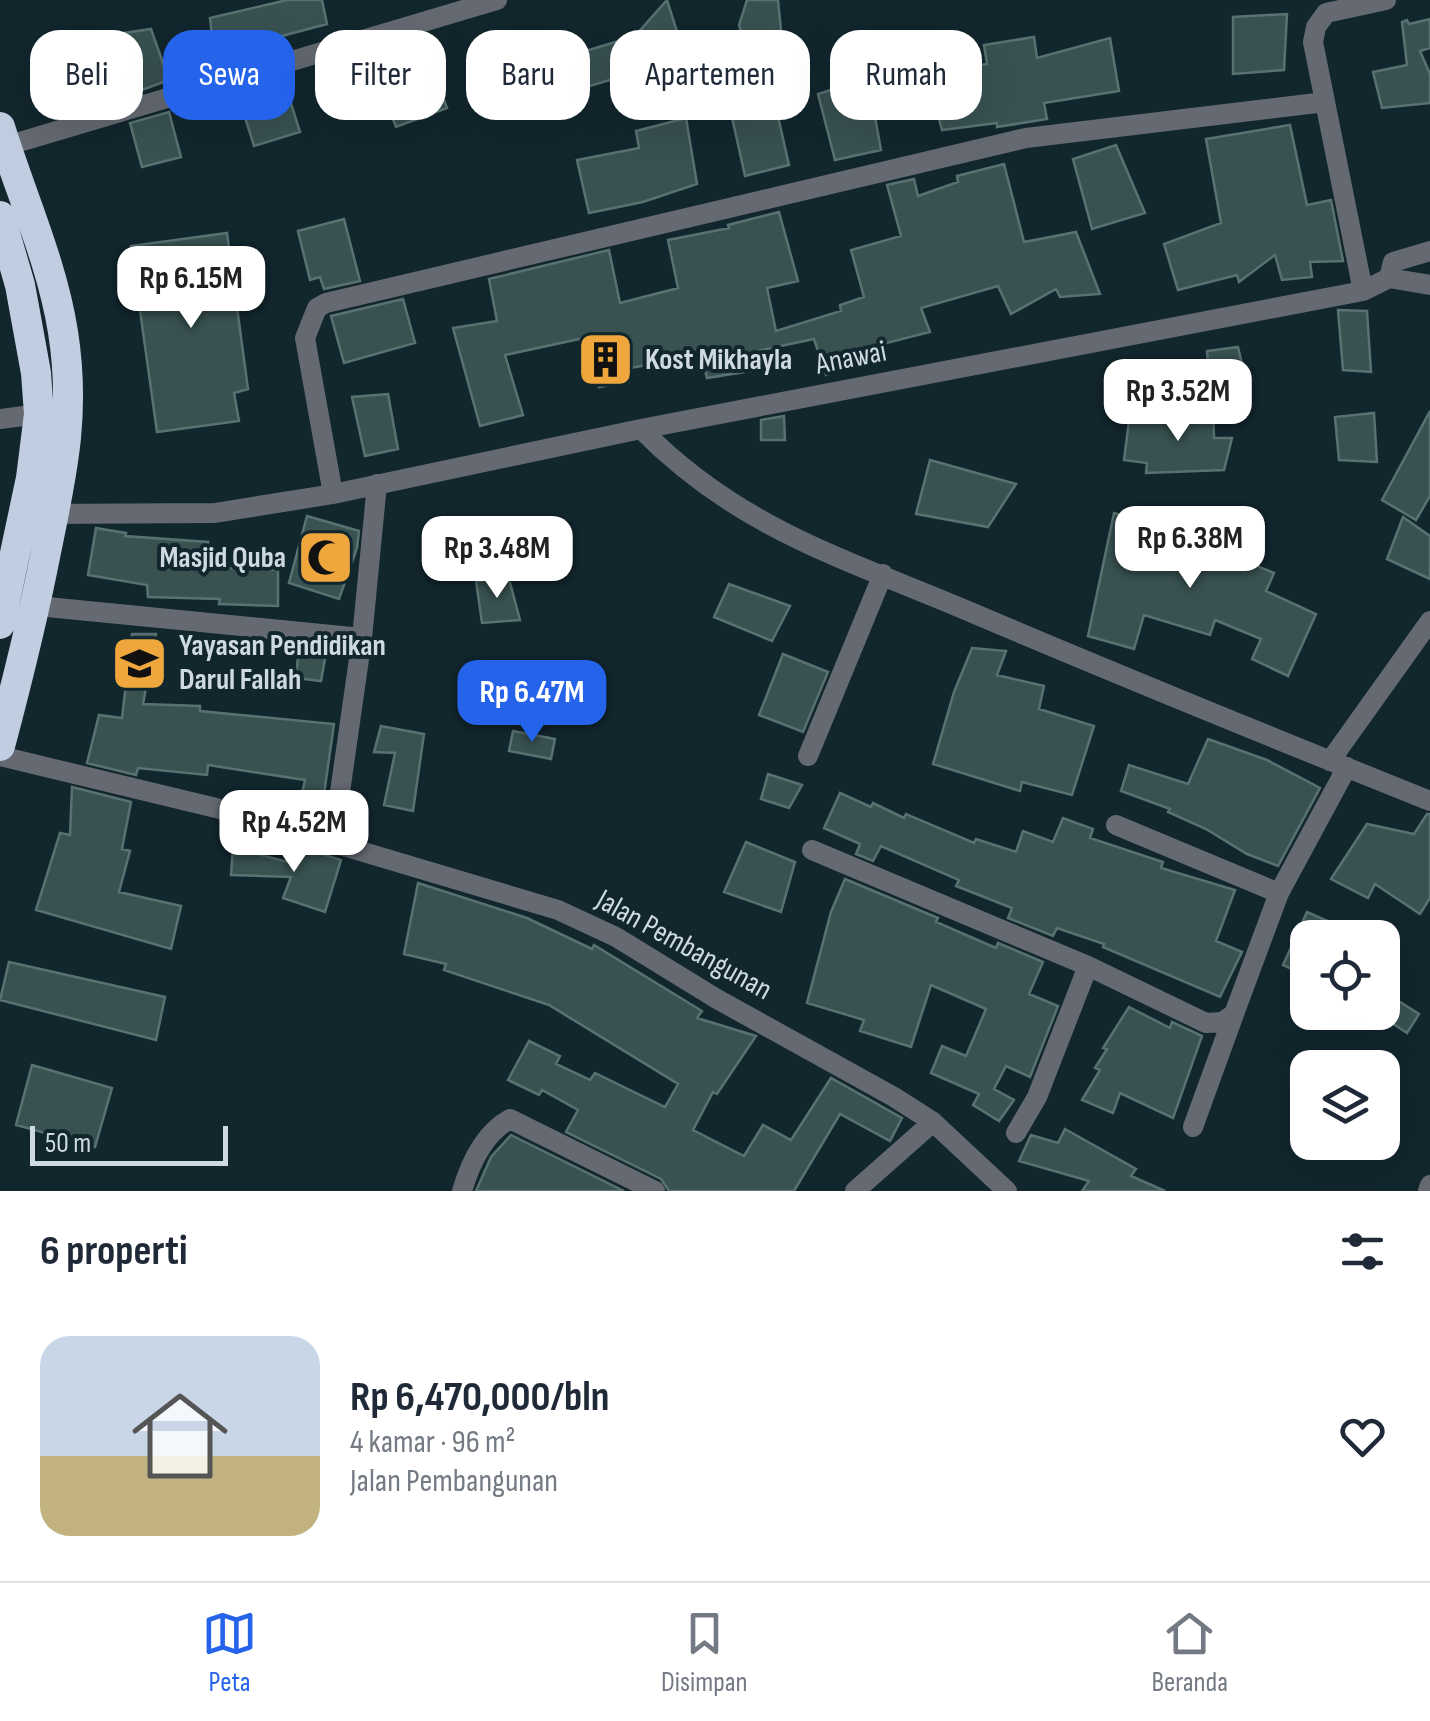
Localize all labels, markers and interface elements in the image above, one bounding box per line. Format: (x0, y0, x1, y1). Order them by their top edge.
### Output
chip: Beli (30, 30, 143, 120)
chip: Sewa (163, 30, 295, 120)
chip: Filter (315, 30, 446, 120)
chip: Baru (466, 30, 590, 120)
chip: Apartemen (610, 30, 810, 120)
chip: Rumah (830, 30, 982, 120)
pin: Rp 6.15M (88, 246, 294, 331)
text: Rp 6.15M (139, 259, 243, 298)
building icon: Kost Mikhayla (576, 330, 636, 390)
street label: Anawai (812, 334, 889, 383)
place label: Kost Mikhayla (645, 342, 792, 378)
pin: Rp 3.52M (1075, 359, 1281, 444)
text: Rp 3.52M (1126, 372, 1230, 411)
pin: Rp 6.38M (1087, 506, 1293, 591)
pin: Rp 3.48M (394, 516, 600, 601)
text: Rp 6.38M (1137, 519, 1243, 558)
mosque icon: Masjid Quba (295, 528, 355, 588)
text: Rp 3.48M (444, 529, 550, 568)
place label: Masjid Quba (159, 540, 286, 576)
place label: Yayasan Pendidikan Darul Fallah (179, 628, 386, 698)
school or university icon: Yayasan Pendidikan Darul Fallah (110, 633, 170, 693)
pin: Rp 6.47M (429, 660, 635, 745)
text: Rp 6.47M (479, 673, 585, 712)
pin: Rp 4.52M (191, 790, 397, 875)
text: Rp 4.52M (241, 803, 347, 842)
street label: Jalan Pembangunan (589, 882, 778, 1008)
map controls (1290, 920, 1400, 1160)
button: locate (1290, 920, 1400, 1030)
button: layers (1290, 1050, 1400, 1160)
scale bar (30, 1121, 228, 1166)
text: 50 m (45, 1127, 91, 1160)
icon: filters (1335, 1224, 1390, 1279)
text: 6 properti (40, 1226, 187, 1277)
text: Rp 6,470,000/bln (350, 1372, 609, 1423)
icon: home (120, 1376, 240, 1496)
icon: heart (1335, 1409, 1390, 1464)
text: 4 kamar · 96 m² (350, 1423, 515, 1462)
text: Jalan Pembangunan (350, 1462, 558, 1501)
tab: Peta (202, 1606, 257, 1699)
tab: Disimpan (661, 1606, 748, 1699)
tab: Beranda (1151, 1606, 1228, 1699)

